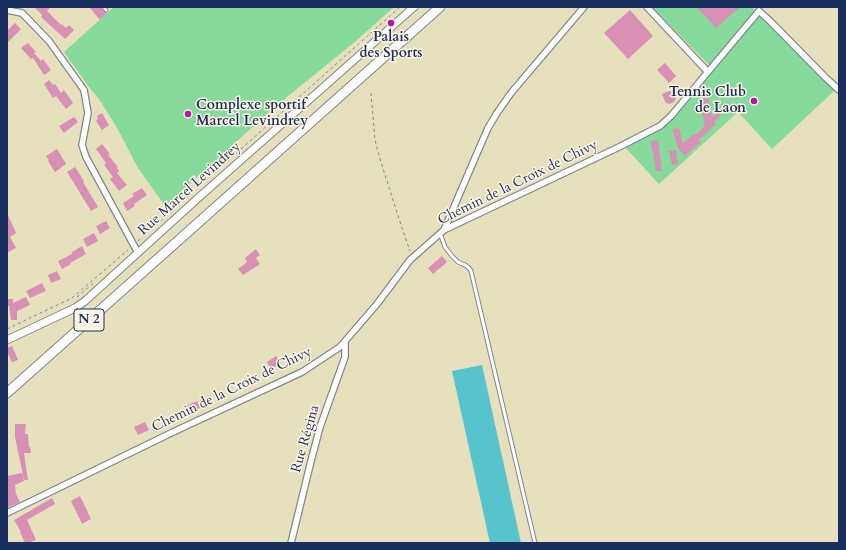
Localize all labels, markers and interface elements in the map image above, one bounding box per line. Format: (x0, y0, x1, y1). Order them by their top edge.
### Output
marker: Palais des Sports (386, 18, 396, 28)
place label: Palais des Sports (359, 30, 423, 62)
place label: Tennis Club de Laon (669, 85, 746, 118)
marker: Tennis Club de Laon (749, 96, 759, 106)
place label: Complexe sportif Marcel Levindrey (196, 98, 308, 130)
marker: Complexe sportif Marcel Levindrey (183, 109, 193, 119)
street label: Chemin de la Croix de Chivy (435, 137, 601, 229)
street label: Rue Marcel Levindrey (135, 139, 245, 239)
road number: N 2 (74, 309, 104, 331)
street label: Chemin de la Croix de Chivy (149, 344, 315, 436)
street label: Rue Régina (288, 403, 324, 475)

